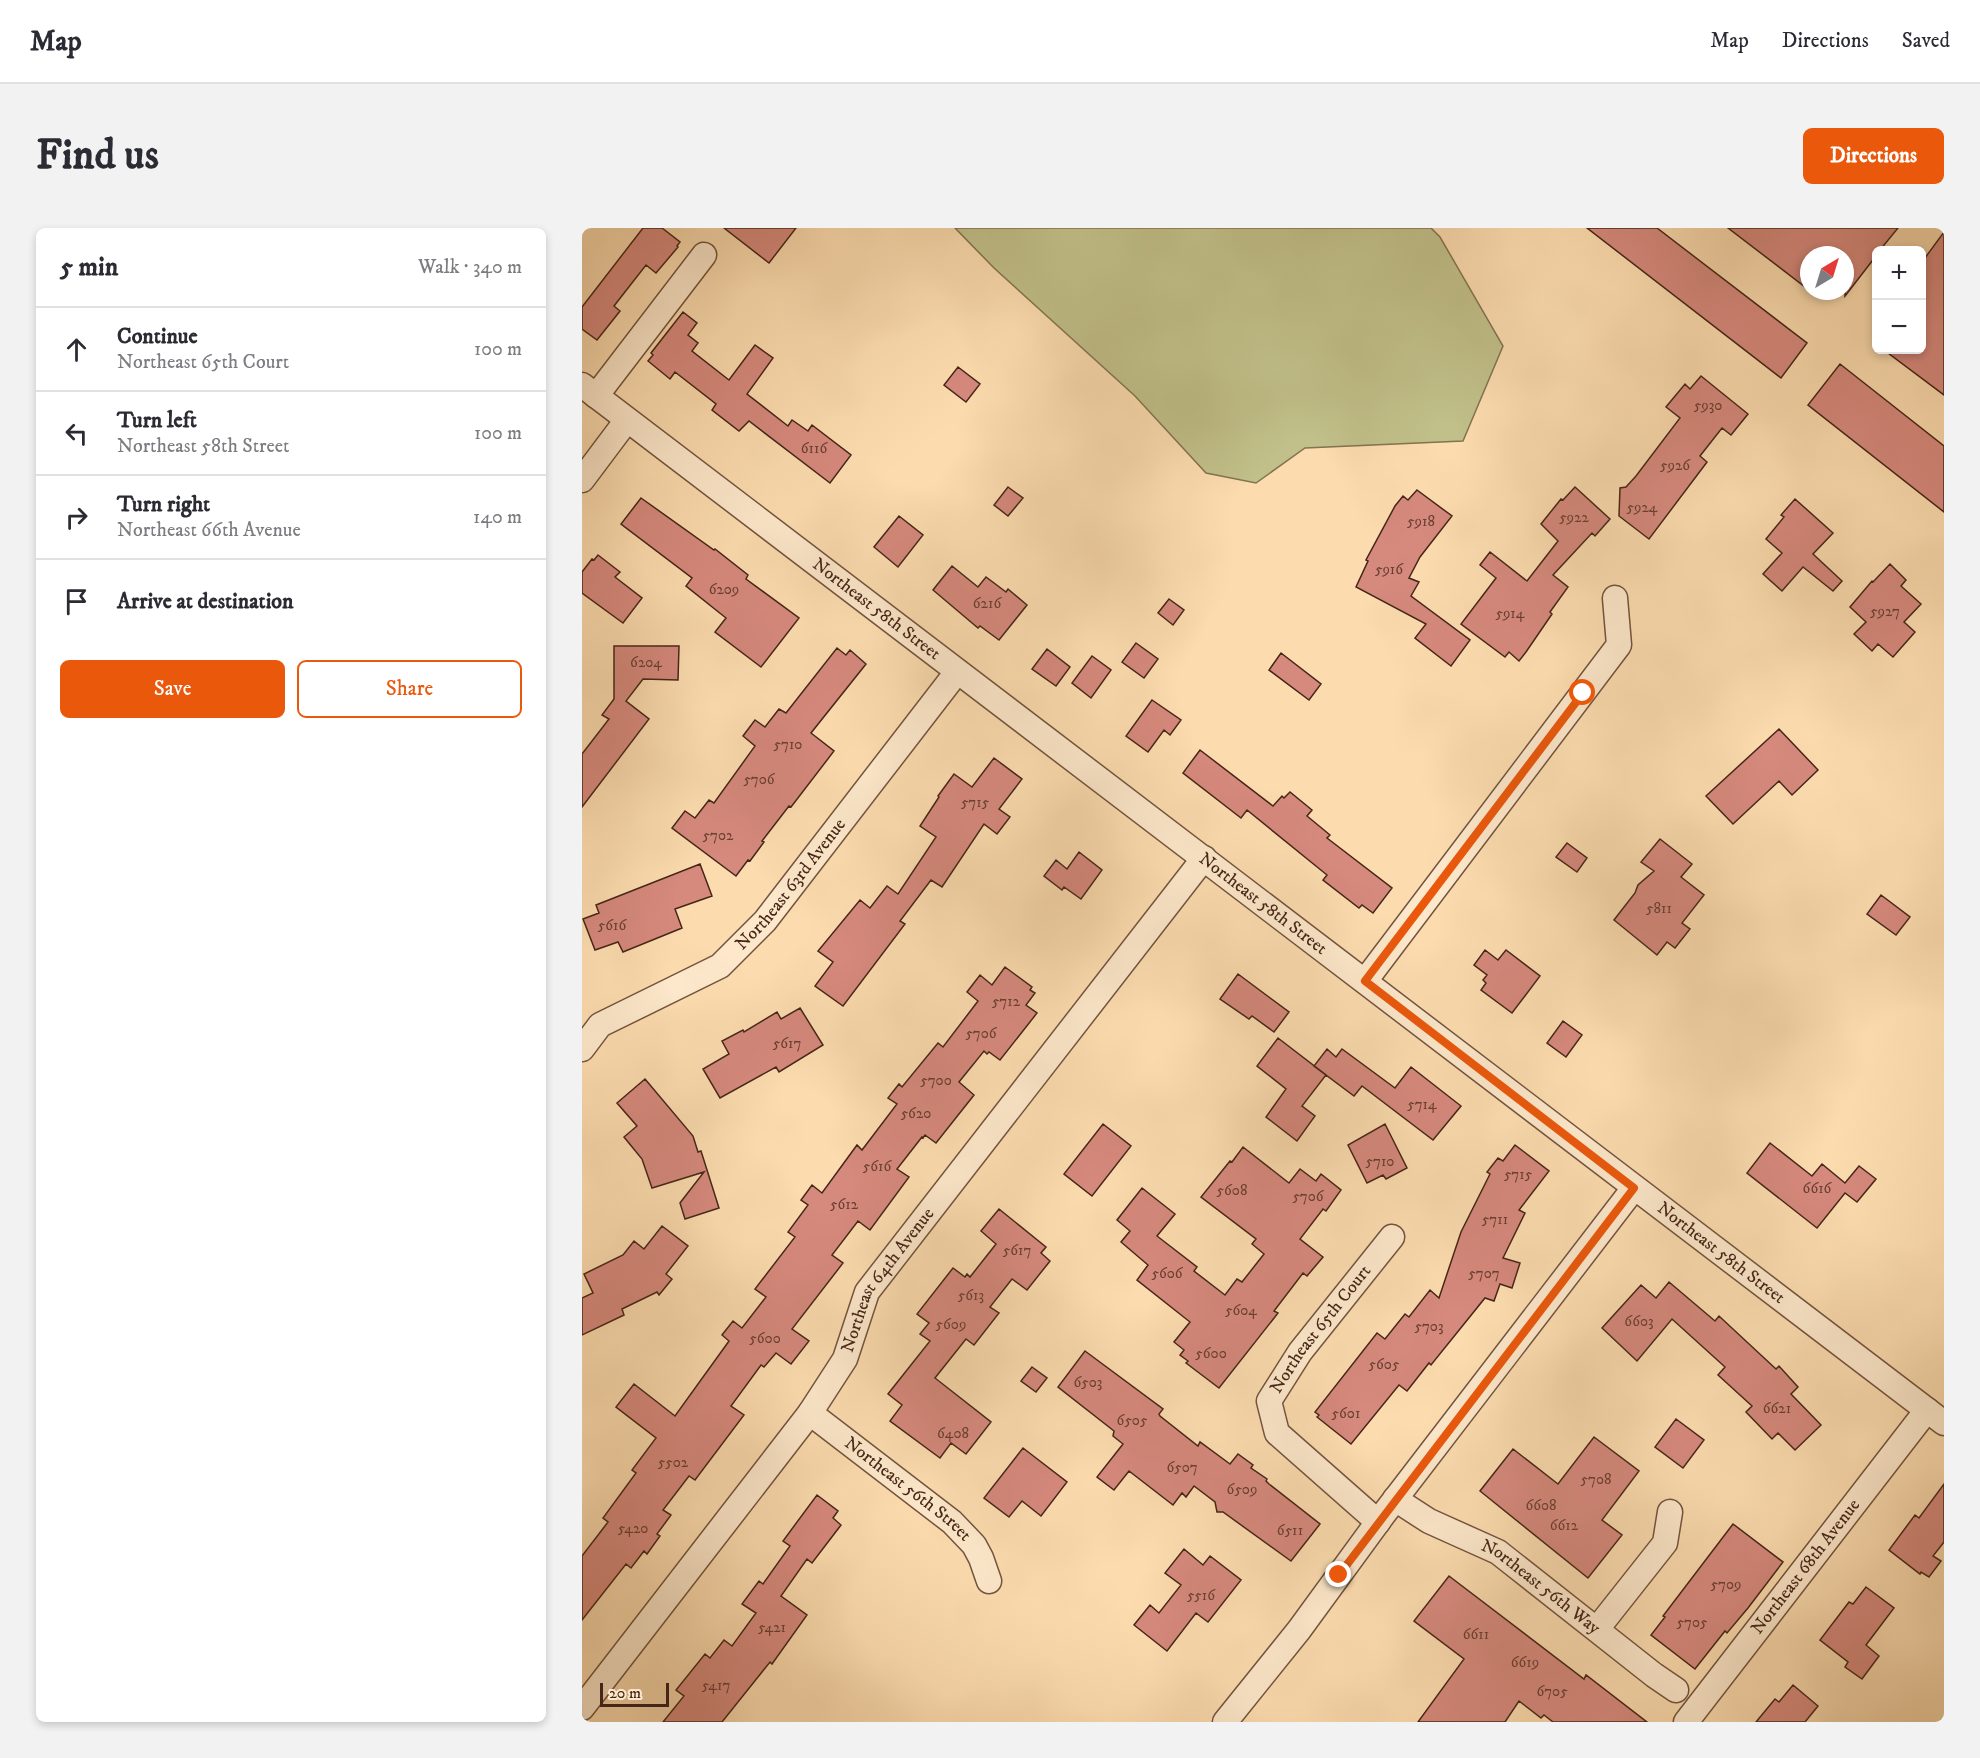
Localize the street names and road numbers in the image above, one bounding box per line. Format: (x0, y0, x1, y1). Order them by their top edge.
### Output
street label: Northeast 58th Street (808, 553, 945, 665)
street label: Northeast 63rd Avenue (731, 814, 851, 955)
street label: Northeast 58th Street (1194, 848, 1331, 960)
street label: Northeast 58th Street (1653, 1197, 1790, 1309)
street label: Northeast 64th Avenue (837, 1203, 939, 1355)
street label: Northeast 65th Court (1266, 1261, 1376, 1398)
street label: Northeast 56th Street (840, 1432, 976, 1546)
street label: Northeast 68th Avenue (1747, 1495, 1865, 1639)
street label: Northeast 56th Way (1478, 1535, 1605, 1640)

